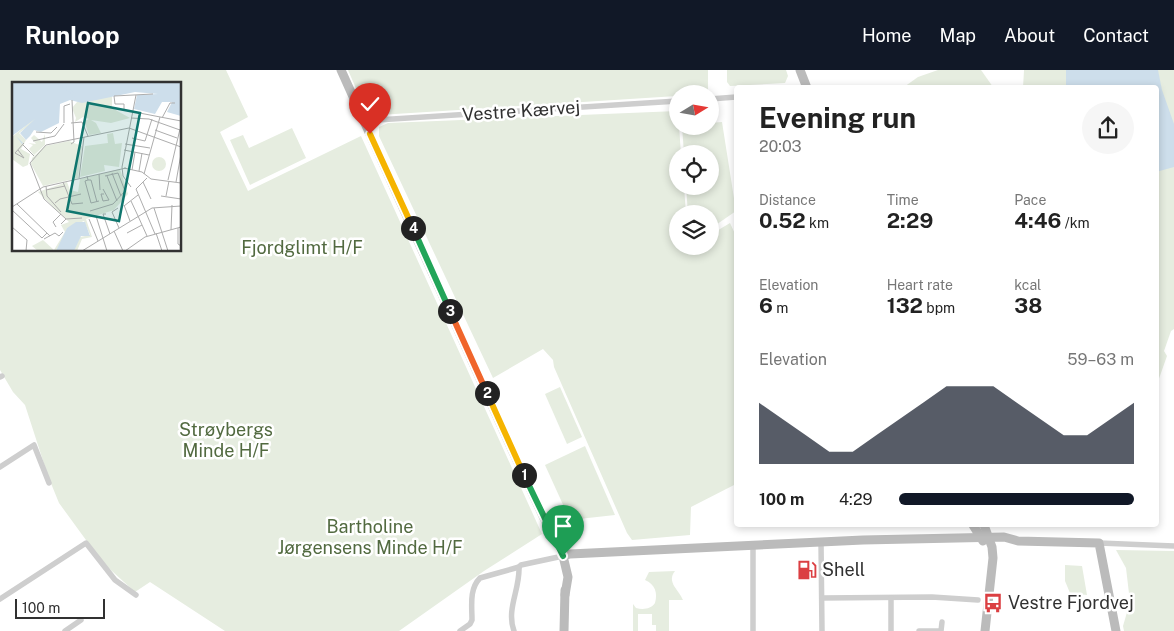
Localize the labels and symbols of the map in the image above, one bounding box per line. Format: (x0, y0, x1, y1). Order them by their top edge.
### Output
inset map (12, 82, 181, 251)
pin (349, 83, 391, 134)
north arrow (669, 85, 719, 135)
street label: Vestre Kærvej (461, 96, 581, 125)
pin: 4 (400, 216, 426, 240)
park label: Fjordglimt H/F (241, 237, 363, 258)
pin: 3 (438, 298, 462, 324)
pin: 2 (474, 380, 500, 406)
park label: Strøybergs Minde H/F (179, 419, 273, 461)
pin: 1 (512, 462, 536, 488)
pin (542, 505, 584, 556)
park label: Bartholine Jørgensens Minde H/F (277, 516, 463, 558)
fuel station icon: Shell (796, 559, 818, 581)
place label: Shell (822, 559, 865, 580)
bus stop icon: Vestre Fjordvej (982, 592, 1004, 614)
place label: Vestre Fjordvej (1008, 592, 1134, 613)
scale bar (15, 596, 105, 619)

